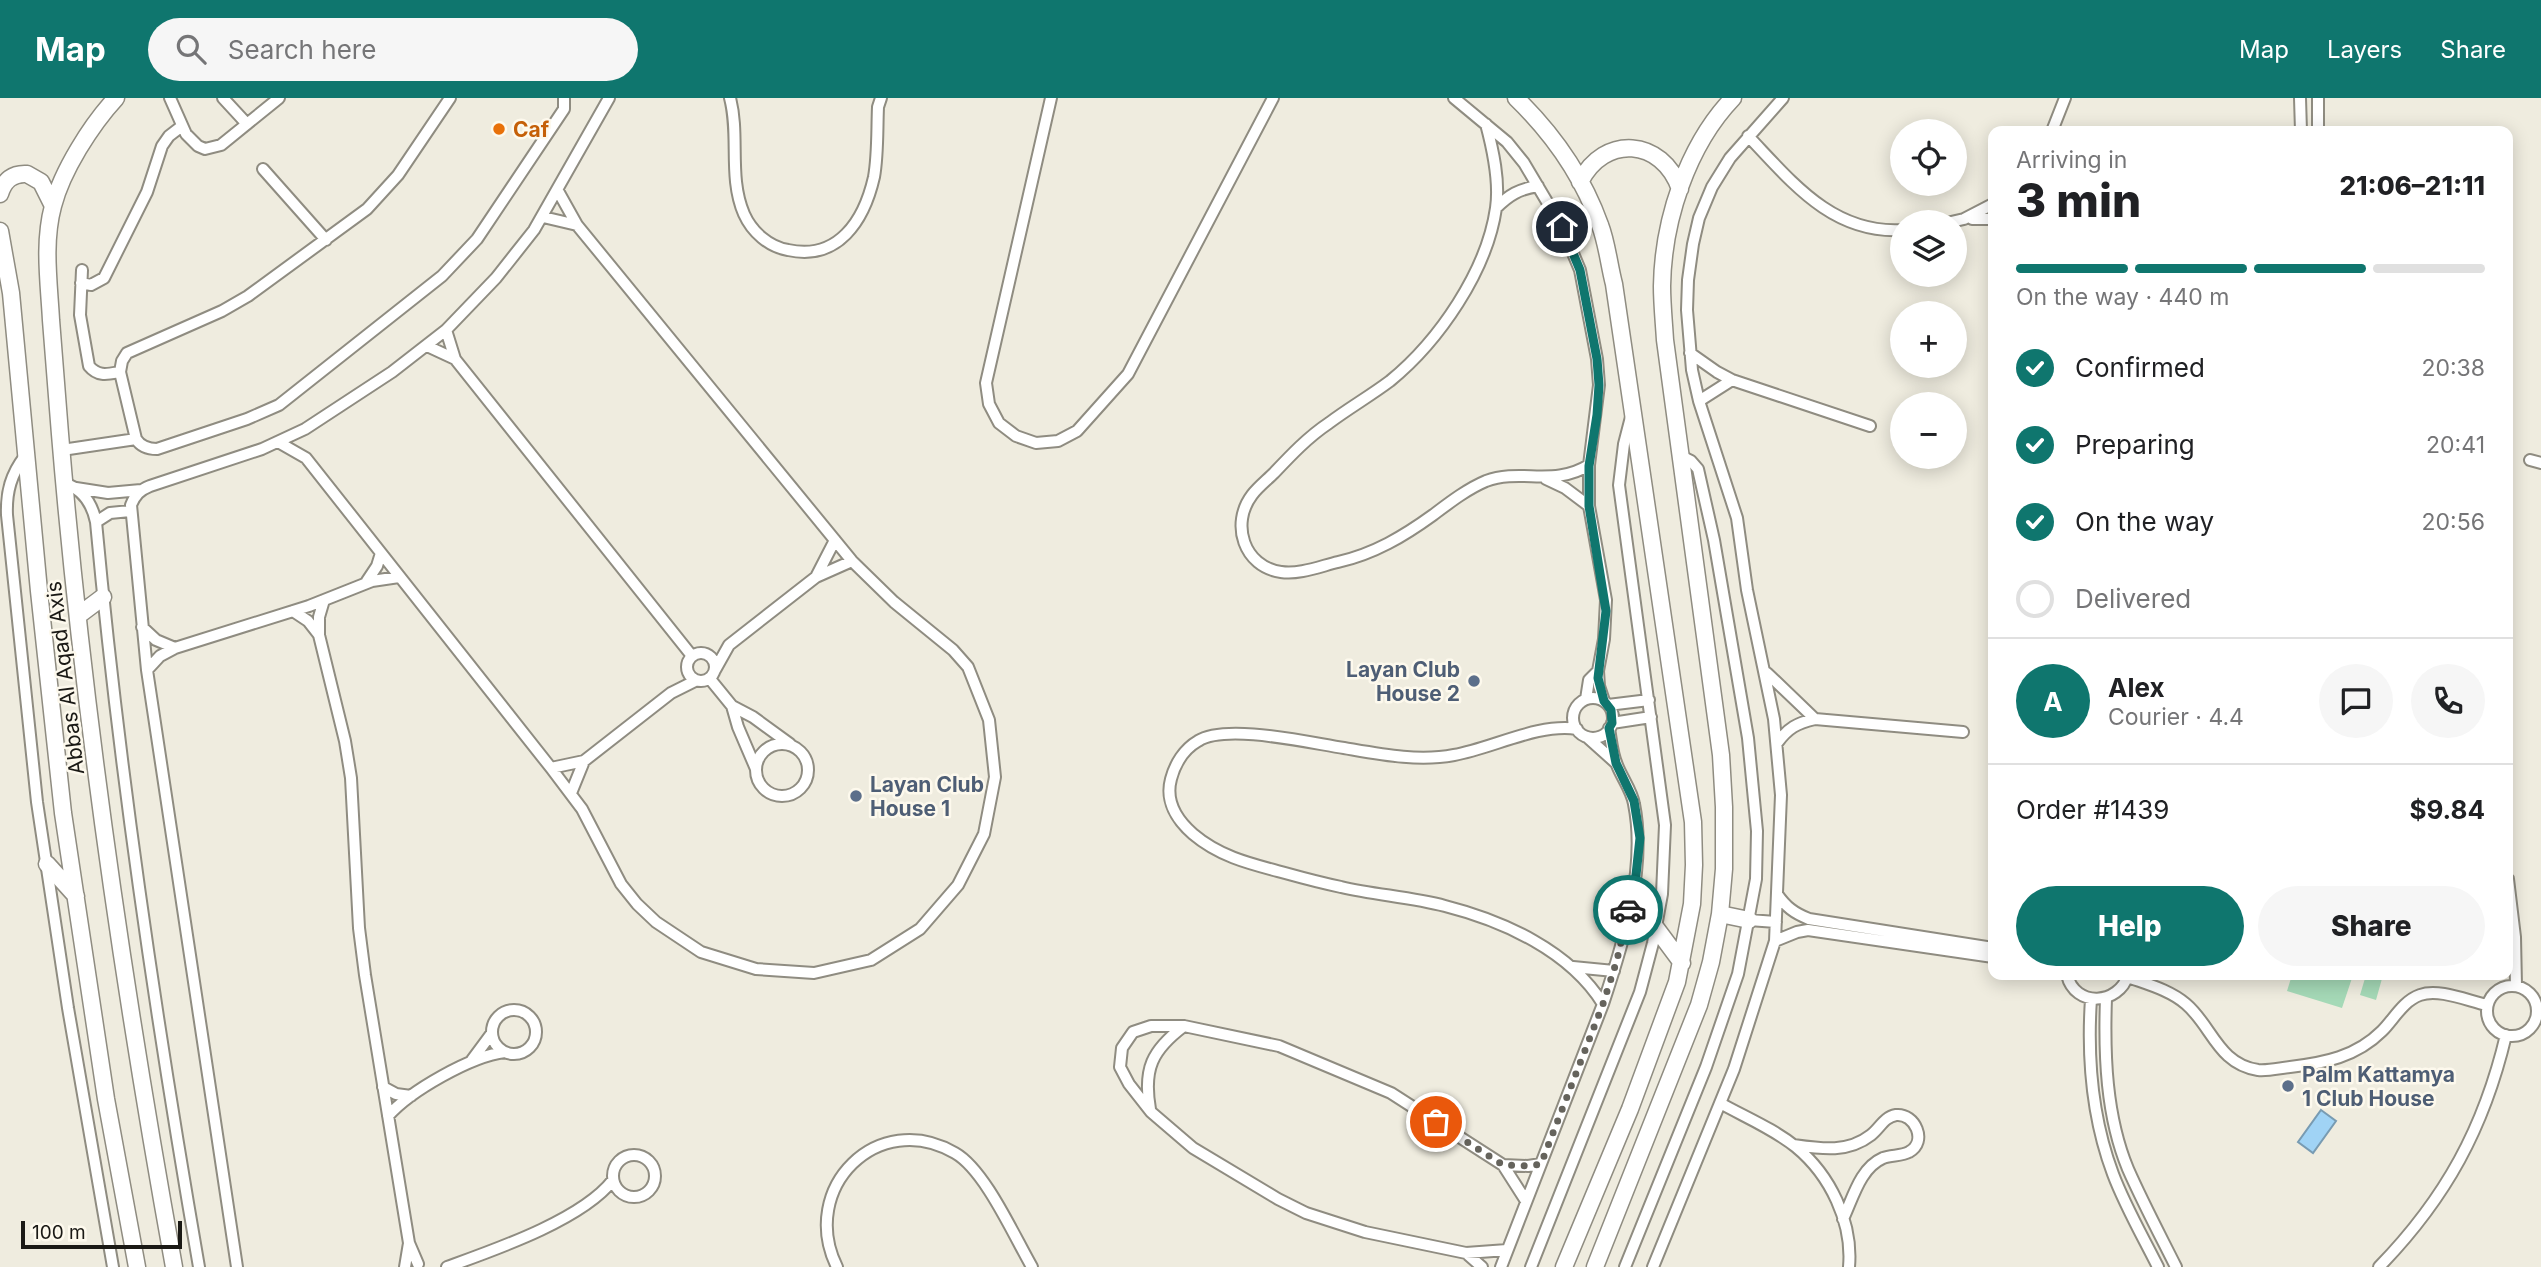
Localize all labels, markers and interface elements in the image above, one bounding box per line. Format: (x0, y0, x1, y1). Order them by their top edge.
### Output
search box (148, 18, 638, 81)
text: Map (35, 29, 106, 69)
icon: search (172, 30, 210, 68)
text: Search here (228, 34, 376, 65)
text: Map (2239, 35, 2289, 64)
text: Layers (2327, 35, 2402, 64)
text: Share (2440, 35, 2506, 64)
place label: Caf (513, 117, 550, 142)
map controls (1890, 119, 1967, 469)
button: locate (1890, 119, 1967, 196)
marker: Caf (491, 121, 507, 137)
text: Arriving in (2016, 146, 2127, 174)
text: 21:06–21:11 (2339, 170, 2485, 201)
text: 3 min (2016, 172, 2141, 228)
pin (1532, 197, 1592, 257)
icon: home (1543, 208, 1581, 246)
button: layers (1890, 210, 1967, 287)
text: On the way · 440 m (2016, 283, 2229, 311)
button: + (1890, 301, 1967, 378)
icon: check (2016, 349, 2054, 387)
text: Confirmed (2075, 352, 2205, 383)
text: 20:38 (2421, 354, 2485, 382)
button: − (1890, 392, 1967, 469)
icon: check (2016, 426, 2054, 464)
text: Preparing (2075, 429, 2195, 460)
text: 20:41 (2426, 431, 2485, 459)
icon: check (2016, 503, 2054, 541)
text: On the way (2075, 506, 2214, 537)
text: 20:56 (2422, 508, 2485, 536)
street label: Abbas Al Aqad Axis (41, 580, 89, 776)
text: Delivered (2075, 583, 2191, 614)
place label: Layan Club House 2 (1346, 657, 1460, 706)
button: chat (2319, 664, 2393, 738)
button: phone (2411, 664, 2485, 738)
text: Alex (2108, 672, 2165, 703)
marker: Layan Club House 2 (1466, 673, 1482, 689)
text: A (2043, 686, 2063, 717)
text: Courier · 4.4 (2108, 703, 2244, 731)
place label: Layan Club House 1 (870, 772, 984, 821)
marker: Layan Club House 1 (848, 788, 864, 804)
text: Order #1439 (2016, 794, 2169, 825)
text: $9.84 (2409, 794, 2485, 825)
courier (1593, 875, 1663, 945)
button: Help (2016, 886, 2244, 966)
button: Share (2258, 886, 2485, 966)
icon: car (1609, 891, 1647, 929)
place label: Palm Kattamya 1 Club House (2302, 1062, 2455, 1111)
marker: Palm Kattamya 1 Club House (2280, 1078, 2296, 1094)
pin (1406, 1092, 1466, 1152)
icon: bag (1417, 1103, 1455, 1141)
scale bar (21, 1218, 182, 1250)
text: 100 m (32, 1221, 86, 1244)

